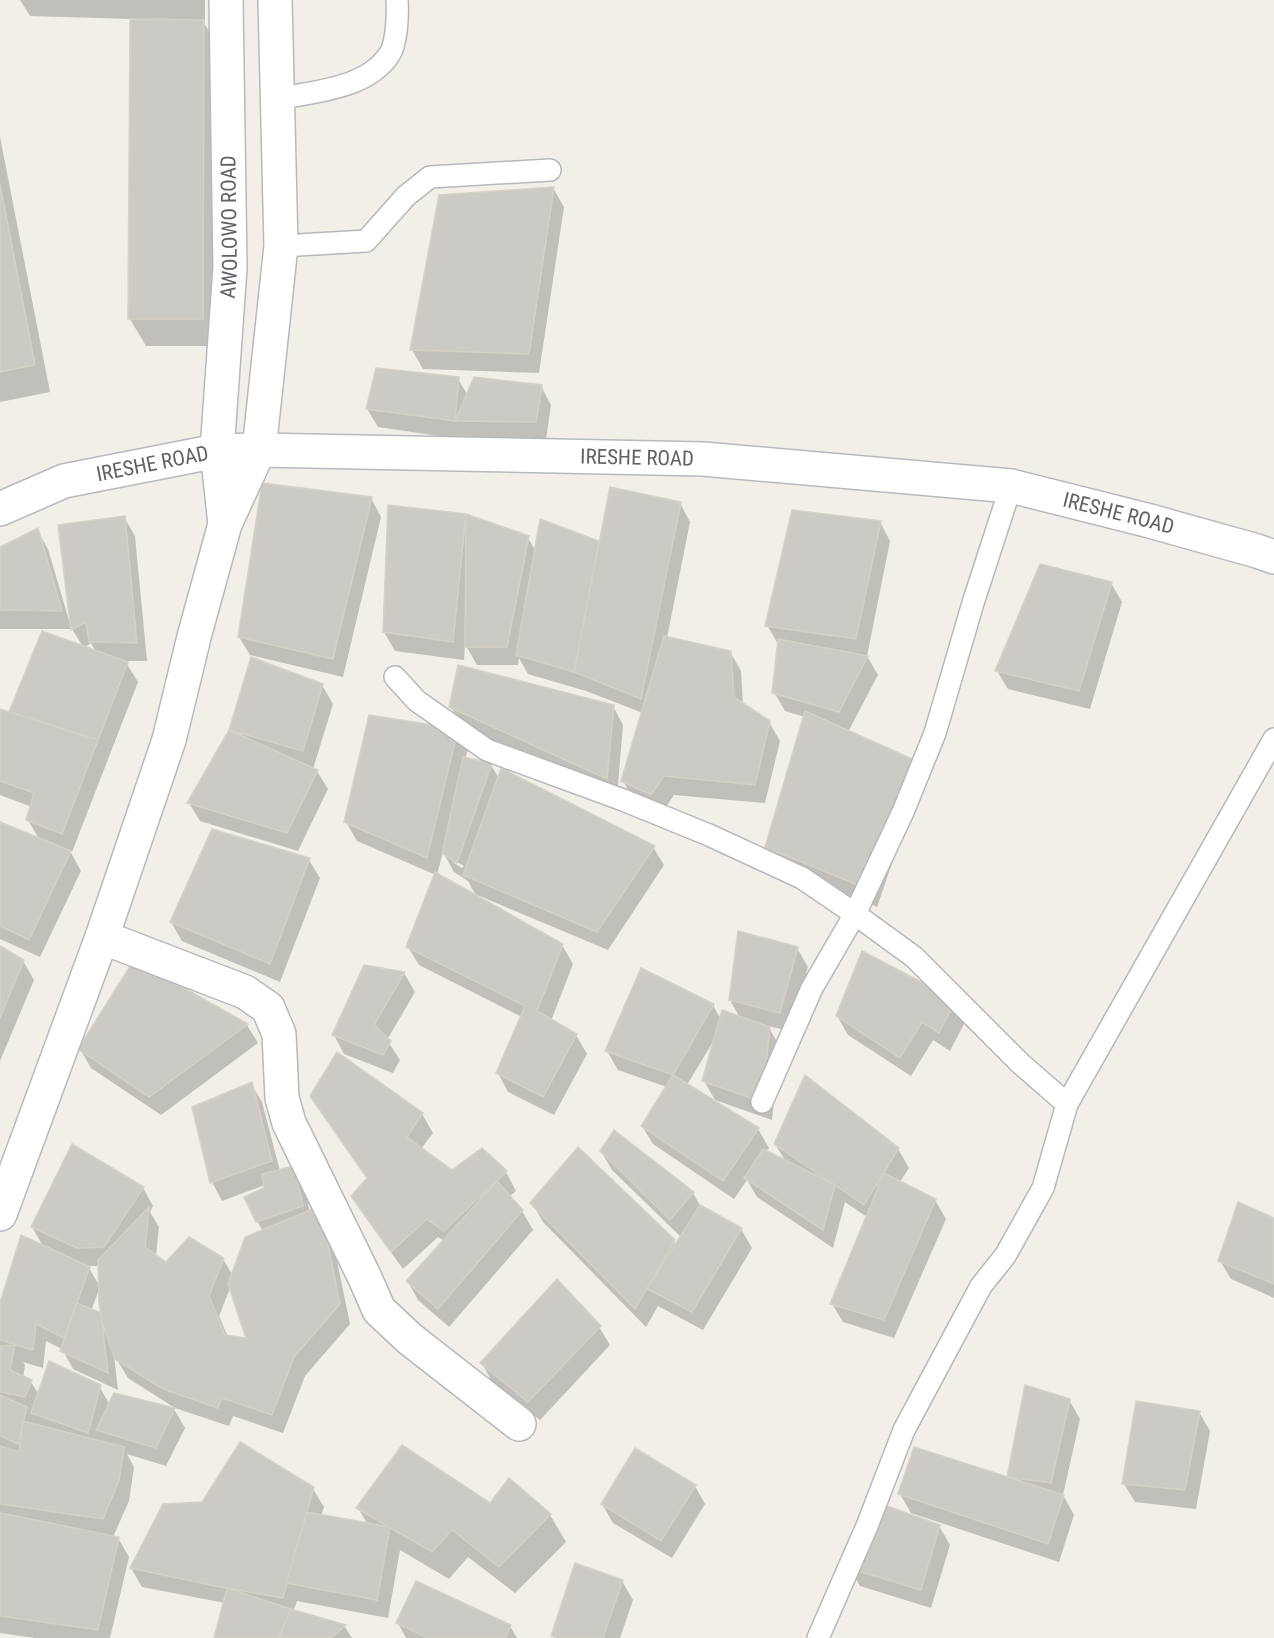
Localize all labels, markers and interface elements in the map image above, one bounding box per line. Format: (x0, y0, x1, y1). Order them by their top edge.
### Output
street label: AWOLOWO ROAD (216, 155, 242, 299)
street label: IRESHE ROAD (94, 441, 211, 486)
street label: IRESHE ROAD (580, 445, 694, 471)
street label: IRESHE ROAD (1060, 488, 1177, 539)

